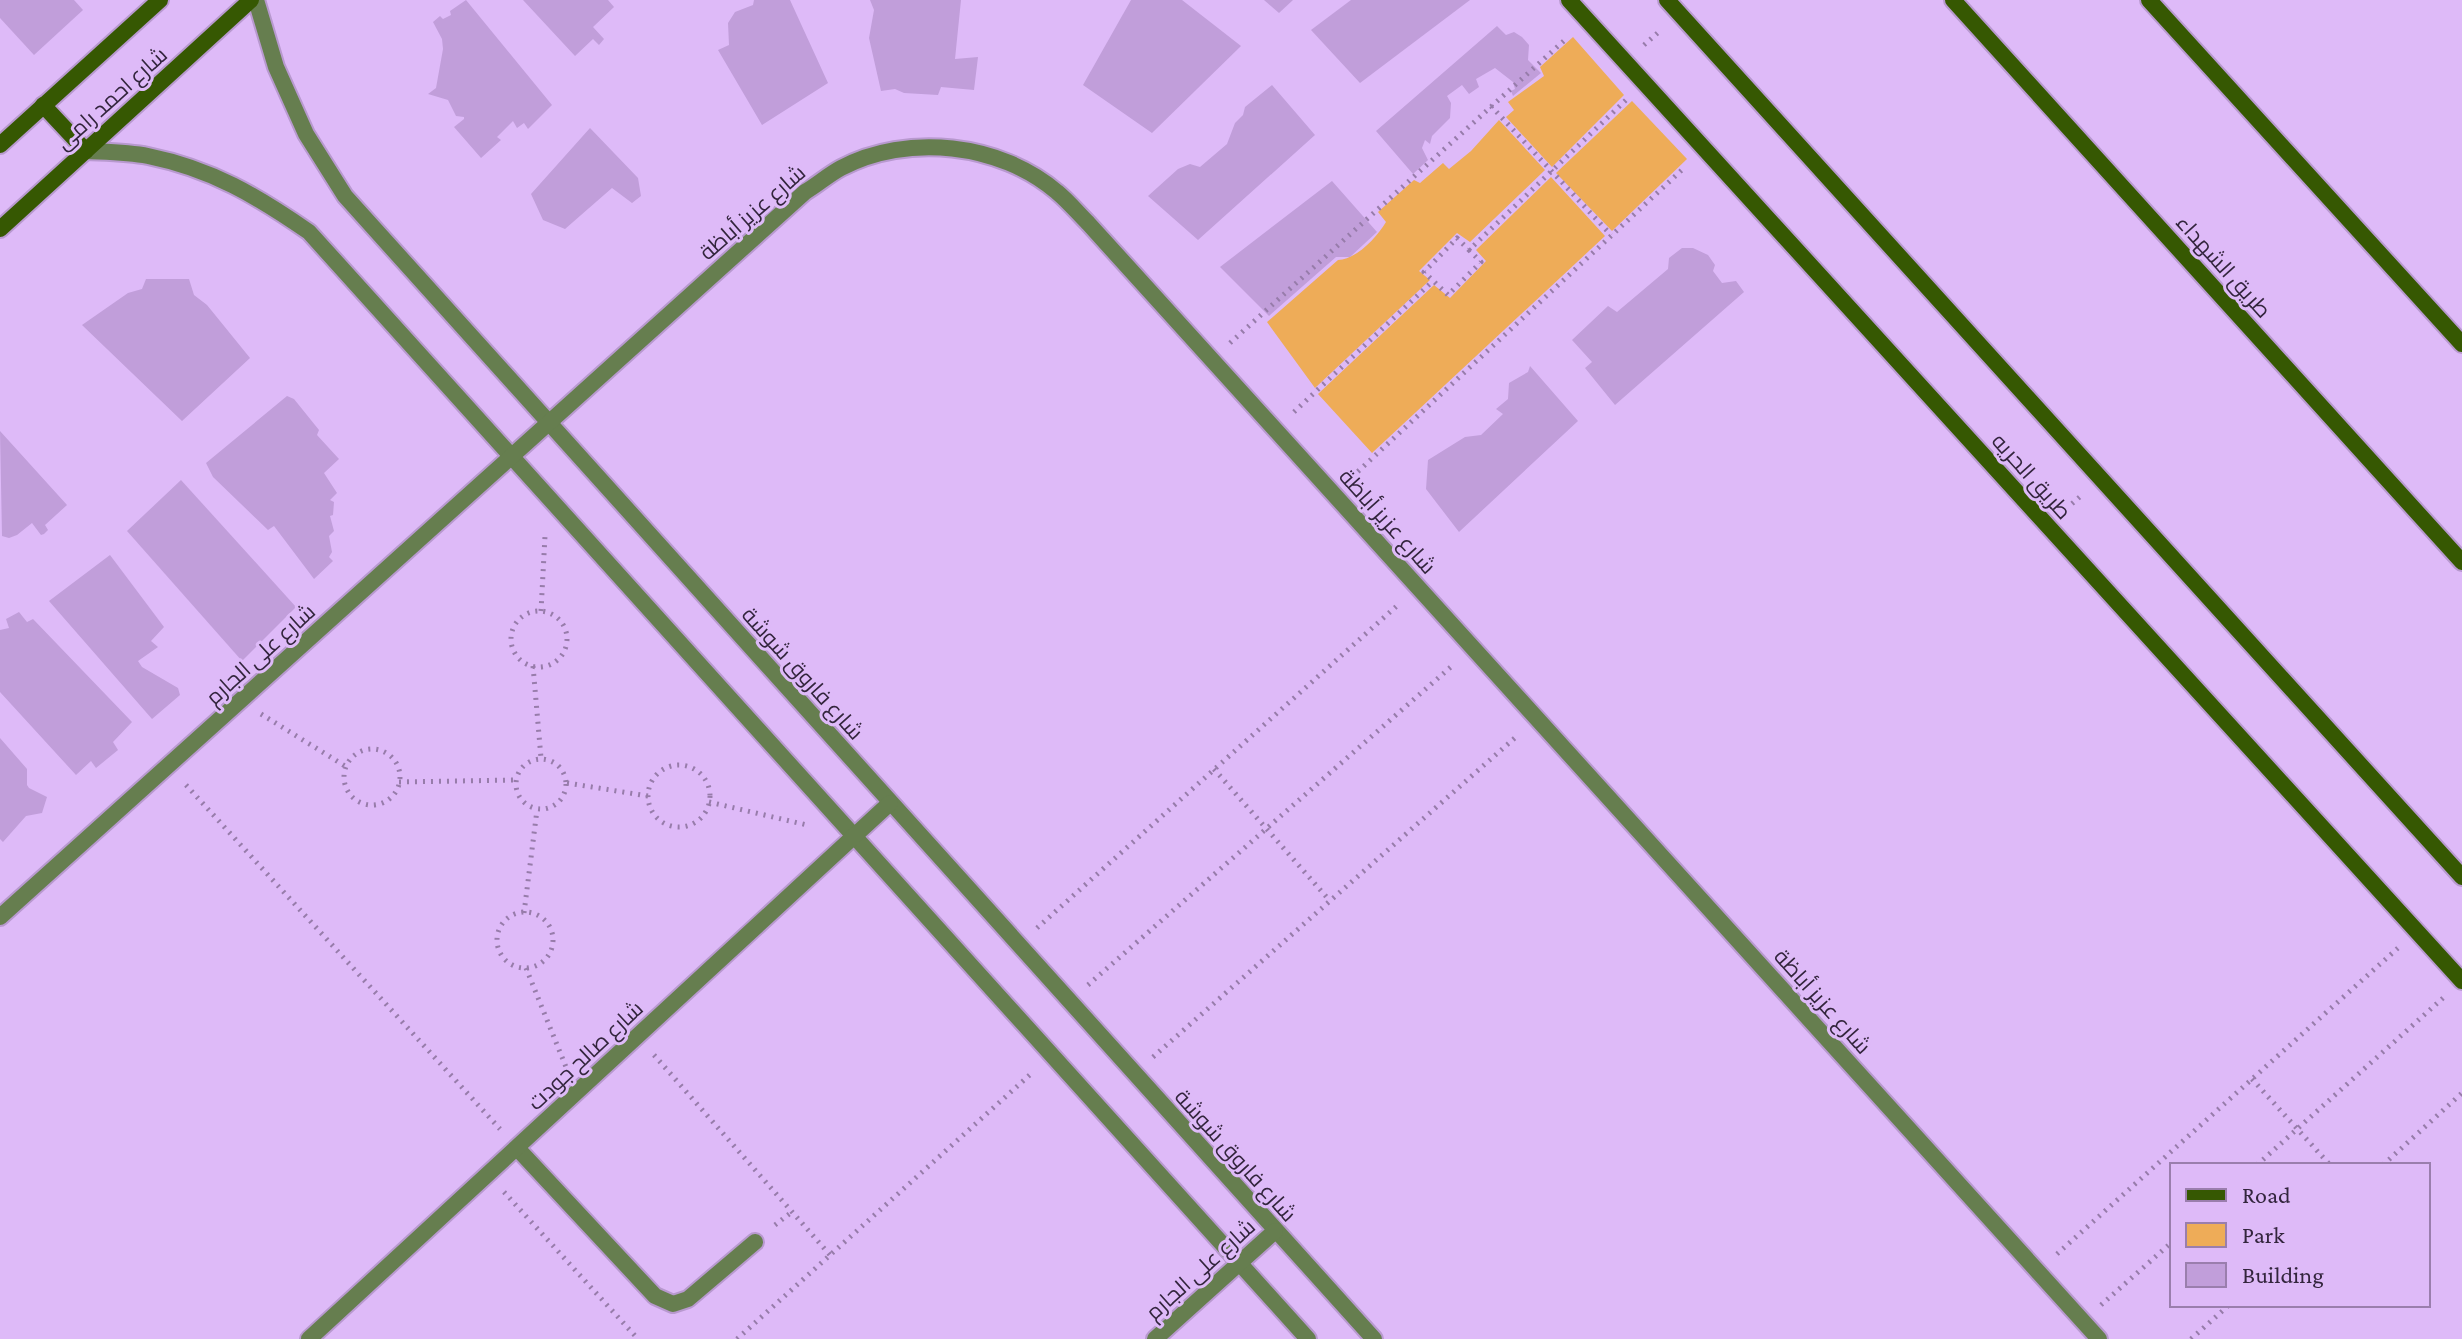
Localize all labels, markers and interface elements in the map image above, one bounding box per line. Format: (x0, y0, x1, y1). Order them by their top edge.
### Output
street label: شارع احمد رامى (51, 42, 173, 156)
street label: شارع عزيز أباظة (694, 159, 812, 267)
street label: طريق الشهداء (2170, 210, 2276, 323)
street label: طريق الحريه (1986, 428, 2077, 525)
street label: شارع عزيز أباظة (1333, 463, 1442, 580)
street label: شارع على الجارم (201, 599, 322, 712)
street label: شارع فاروق شوشة (735, 602, 869, 746)
street label: شارع عزيز أباظة (1768, 943, 1877, 1060)
street label: شارع صالح جودت (523, 996, 649, 1117)
street label: شارع فاروق شوشة (1168, 1084, 1302, 1228)
legend (2170, 1163, 2430, 1307)
text: Road (2242, 1181, 2291, 1208)
street label: شارع على الجارم (1141, 1214, 1262, 1327)
text: Park (2242, 1221, 2285, 1248)
text: Building (2242, 1261, 2324, 1288)

